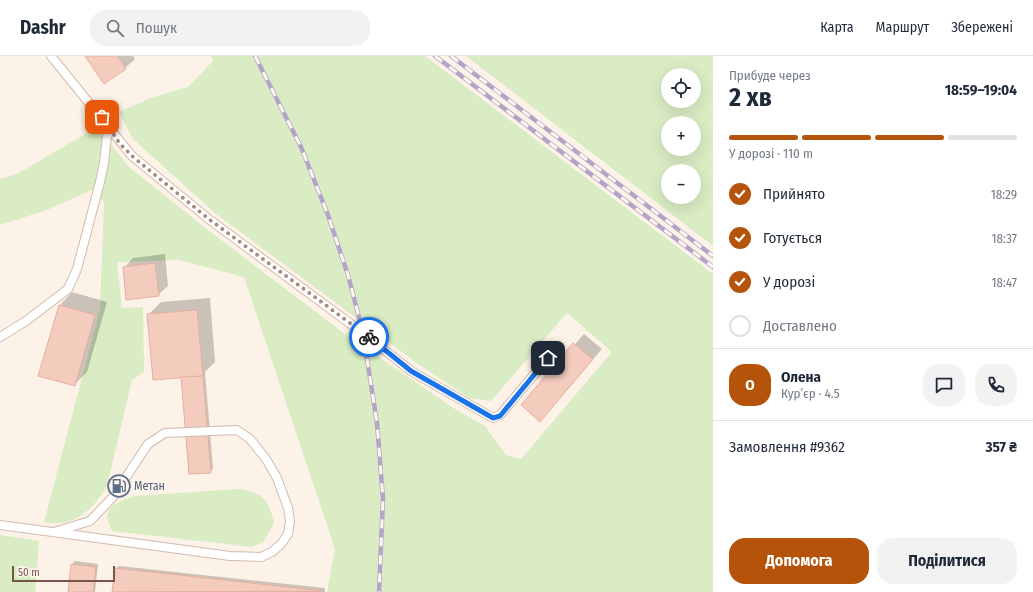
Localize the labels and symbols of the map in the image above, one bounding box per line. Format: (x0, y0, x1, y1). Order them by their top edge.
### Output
pin (85, 100, 119, 134)
courier (349, 317, 389, 357)
pin (531, 341, 565, 375)
fuel station icon: Метан (106, 473, 132, 499)
place label: Метан (134, 479, 165, 493)
scale bar (12, 564, 115, 583)

